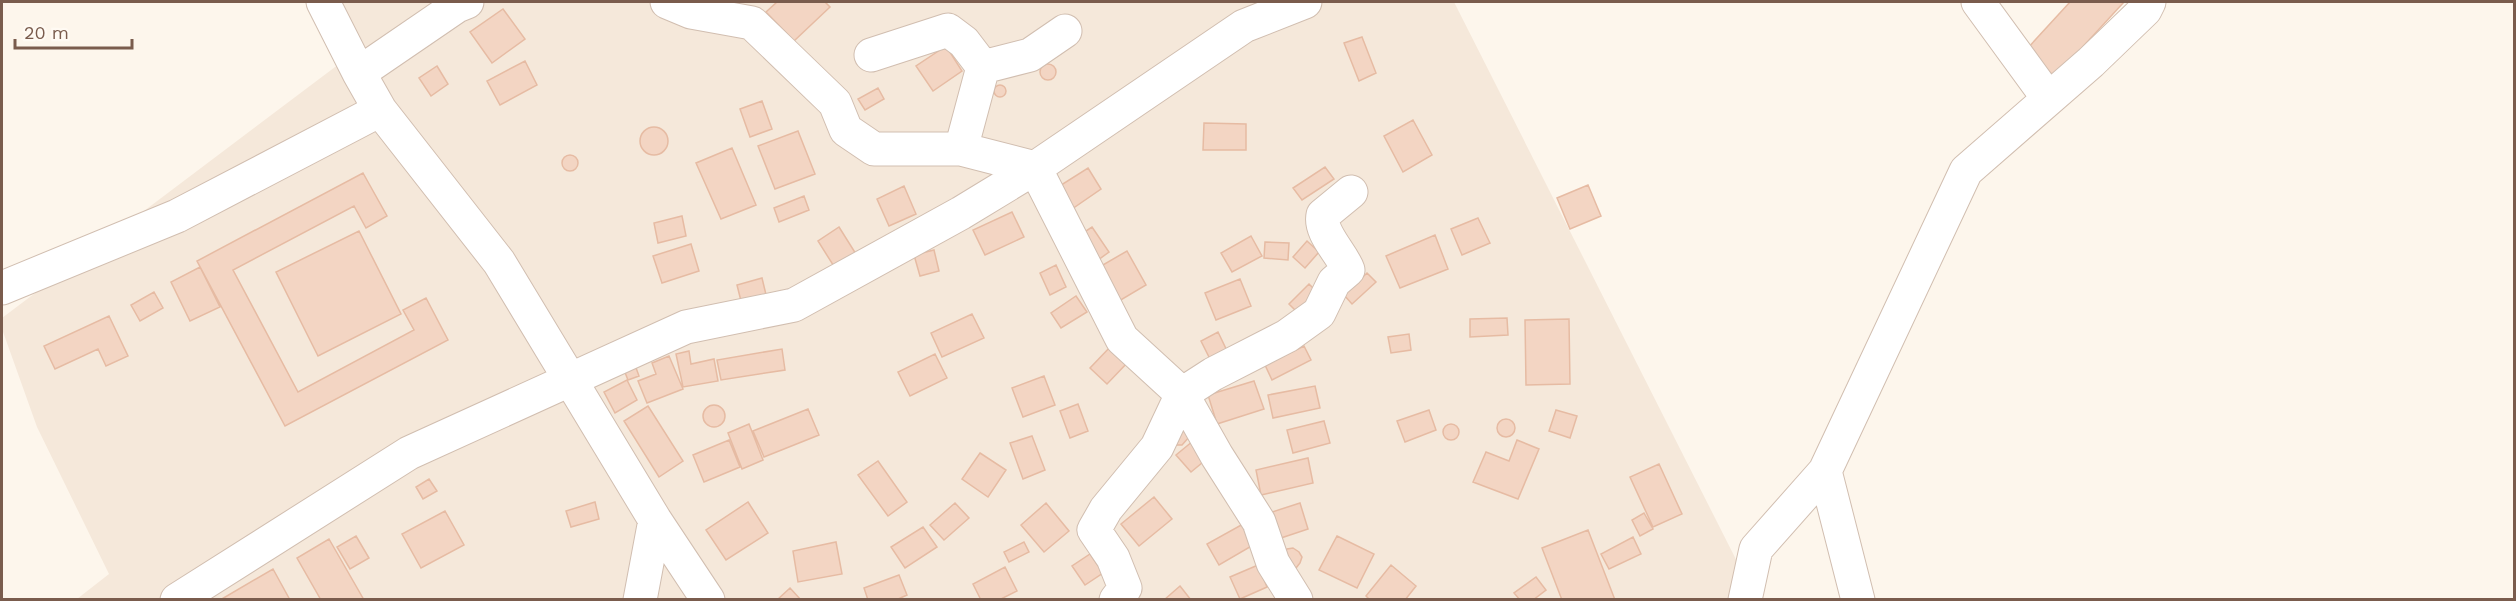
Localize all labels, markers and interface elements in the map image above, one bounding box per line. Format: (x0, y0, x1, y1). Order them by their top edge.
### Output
scale bar (15, 12, 132, 50)
text: 20 m (24, 22, 69, 43)

